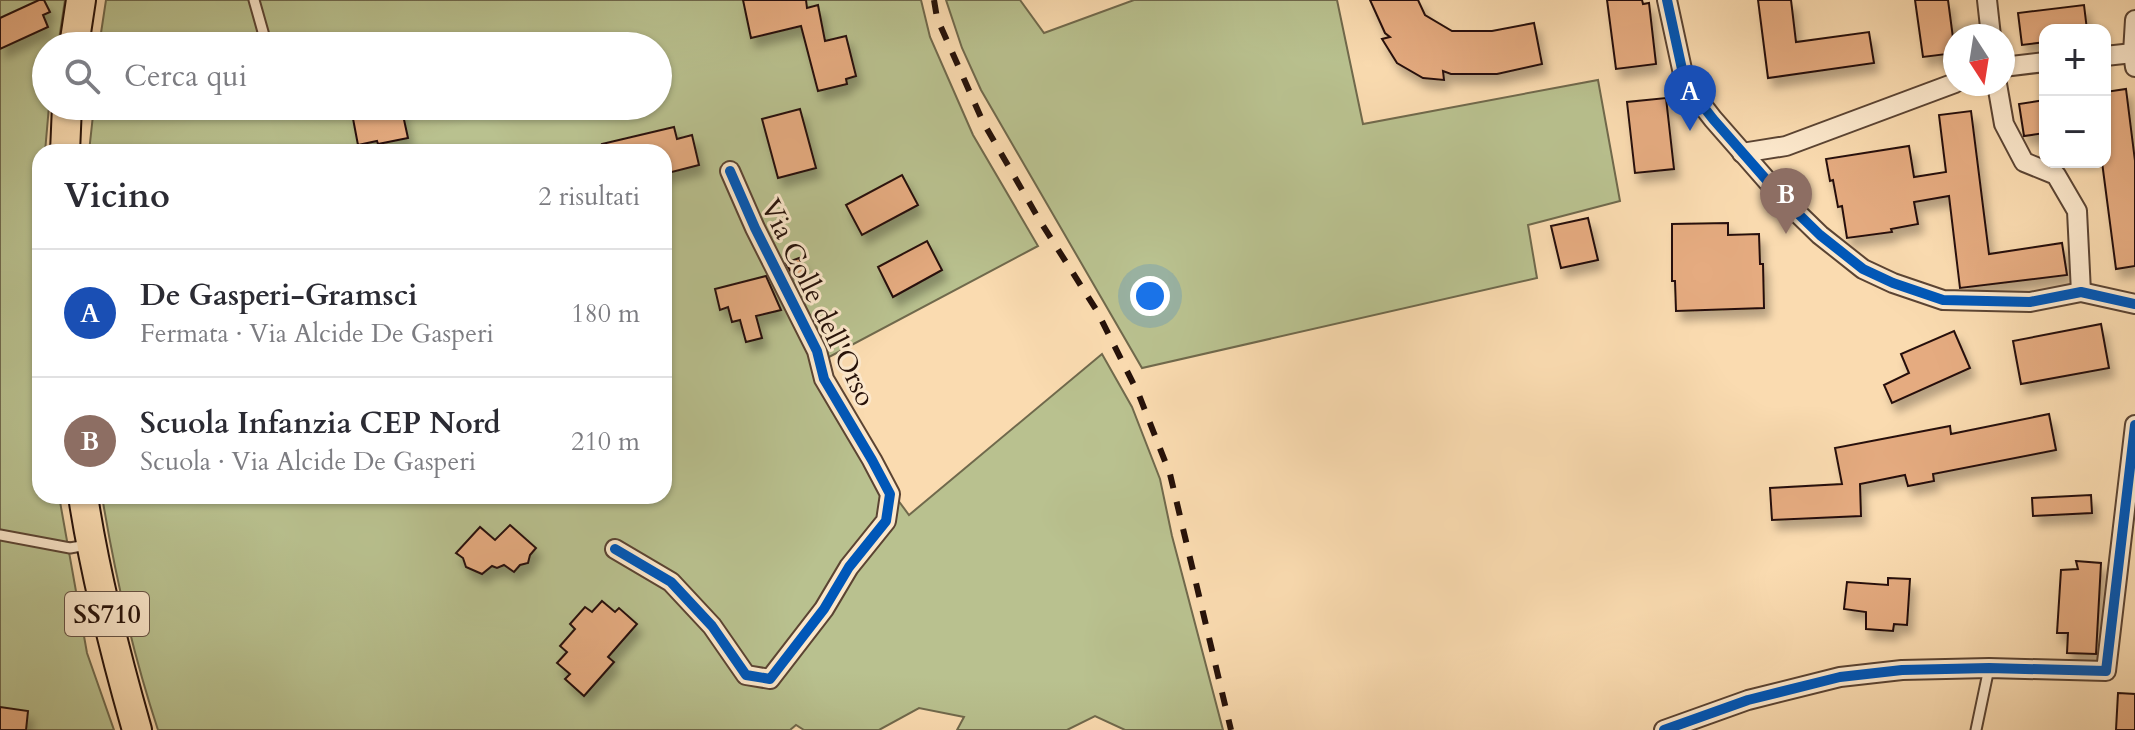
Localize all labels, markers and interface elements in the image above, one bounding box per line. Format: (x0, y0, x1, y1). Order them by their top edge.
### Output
north arrow (1943, 24, 2015, 96)
map controls (2039, 24, 2111, 168)
button: + (2039, 24, 2111, 96)
search box (32, 32, 672, 120)
icon: search (60, 54, 104, 98)
text: Cerca qui (124, 56, 247, 97)
pin: A (1664, 65, 1716, 131)
button: − (2039, 96, 2111, 168)
pin: B (1760, 168, 1812, 234)
text: Vicino (64, 173, 170, 219)
text: 2 risultati (538, 179, 640, 214)
street label: Via Colle dell'Orso (751, 192, 885, 412)
text: De Gasperi-Gramsci (140, 275, 418, 316)
your location (1130, 276, 1170, 316)
text: A (80, 296, 100, 331)
text: 180 m (571, 296, 640, 331)
text: Fermata · Via Alcide De Gasperi (140, 316, 494, 351)
text: Scuola Infanzia CEP Nord (140, 403, 501, 444)
text: B (81, 424, 99, 459)
text: 210 m (571, 424, 640, 459)
text: Scuola · Via Alcide De Gasperi (140, 444, 476, 479)
road number: SS710 (65, 592, 149, 636)

